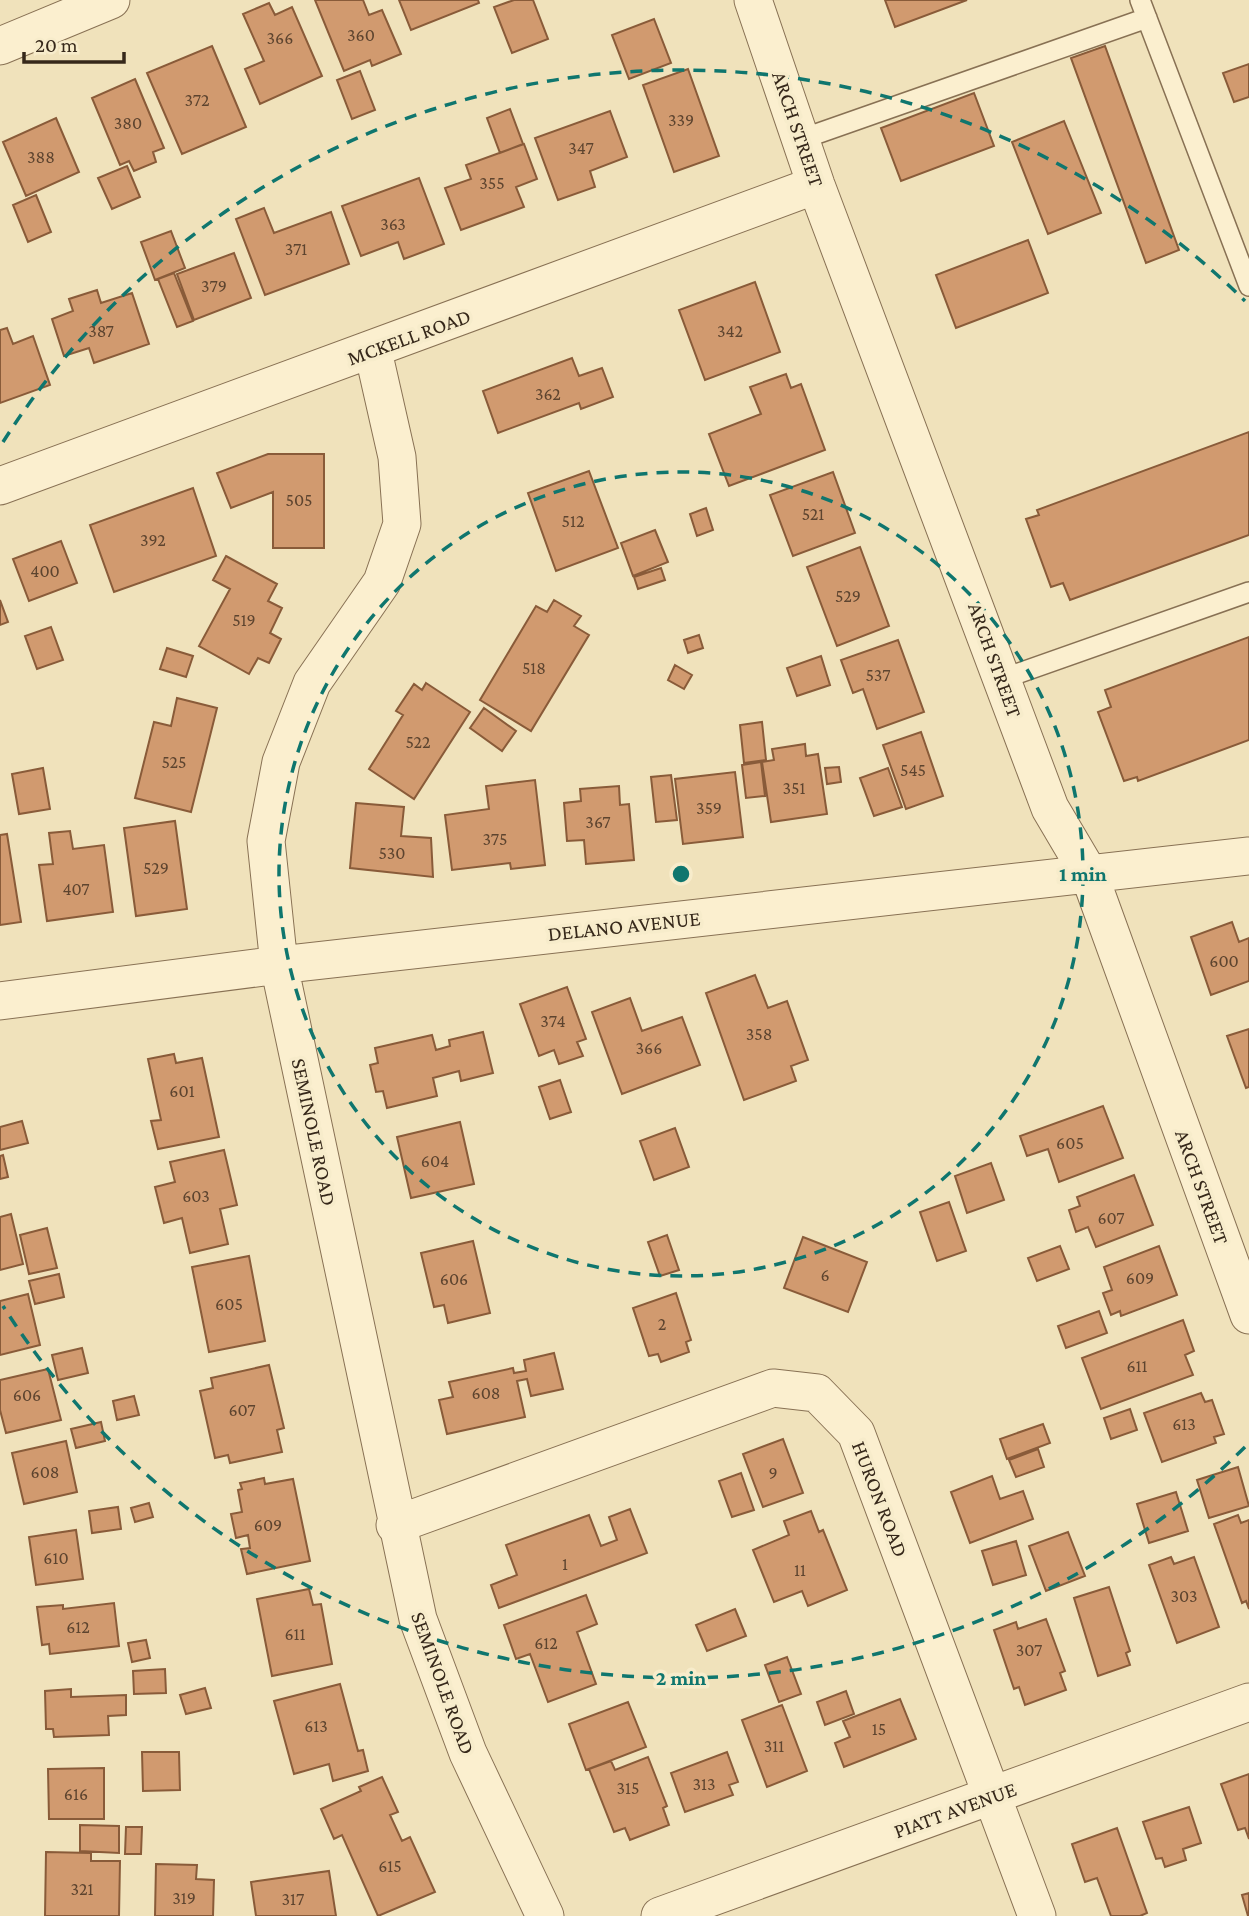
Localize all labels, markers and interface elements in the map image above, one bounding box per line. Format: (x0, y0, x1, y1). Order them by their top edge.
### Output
scale bar (24, 21, 124, 65)
house number: 360 (347, 25, 375, 45)
house number: 366 (267, 28, 293, 48)
text: 20 m (35, 33, 78, 57)
street label: ARCH STREET (767, 68, 829, 190)
house number: 372 (184, 90, 210, 110)
house number: 339 (668, 110, 694, 130)
house number: 380 (114, 113, 142, 133)
house number: 347 (568, 138, 594, 158)
house number: 388 (27, 147, 55, 167)
house number: 355 (479, 173, 505, 193)
house number: 363 (380, 214, 406, 234)
house number: 371 (285, 239, 307, 259)
house number: 379 (201, 276, 227, 296)
street label: MCKELL ROAD (344, 304, 474, 370)
house number: 387 (88, 321, 114, 341)
house number: 342 (717, 321, 743, 341)
house number: 362 (535, 384, 561, 404)
house number: 505 (285, 490, 313, 510)
house number: 521 (802, 504, 824, 524)
house number: 512 (562, 511, 584, 531)
house number: 392 (140, 530, 166, 550)
house number: 400 (30, 561, 60, 581)
house number: 529 (835, 586, 861, 606)
street label: ARCH STREET (963, 599, 1027, 721)
house number: 519 (232, 610, 256, 630)
house number: 518 (522, 658, 546, 678)
house number: 537 (866, 665, 890, 685)
house number: 522 (405, 732, 431, 752)
house number: 525 (161, 752, 187, 772)
house number: 545 (900, 760, 926, 780)
house number: 351 (783, 778, 805, 798)
house number: 359 (696, 798, 722, 818)
house number: 367 (585, 812, 611, 832)
house number: 375 (483, 829, 507, 849)
house number: 530 (379, 843, 405, 863)
house number: 529 (143, 858, 169, 878)
centre of rings (669, 862, 693, 886)
text: 1 min (1059, 862, 1107, 886)
house number: 407 (62, 879, 90, 899)
street label: DELANO AVENUE (546, 906, 702, 946)
house number: 600 (1209, 951, 1239, 971)
house number: 374 (540, 1011, 566, 1031)
house number: 358 (746, 1024, 772, 1044)
house number: 366 (636, 1038, 662, 1058)
street label: SEMINOLE ROAD (287, 1056, 341, 1208)
house number: 601 (169, 1081, 195, 1101)
street label: ARCH STREET (1170, 1126, 1234, 1248)
house number: 605 (1056, 1133, 1084, 1153)
house number: 604 (421, 1151, 449, 1171)
house number: 603 (182, 1186, 210, 1206)
house number: 607 (1097, 1208, 1125, 1228)
house number: 6 (820, 1265, 830, 1285)
house number: 609 (1126, 1268, 1154, 1288)
house number: 606 (440, 1269, 468, 1289)
house number: 605 (215, 1294, 243, 1314)
house number: 2 (658, 1314, 666, 1334)
house number: 611 (1126, 1356, 1148, 1376)
house number: 608 (471, 1383, 501, 1403)
house number: 606 (13, 1385, 41, 1405)
house number: 607 (228, 1400, 256, 1420)
house number: 613 (1172, 1414, 1196, 1434)
street label: HURON ROAD (847, 1438, 913, 1560)
house number: 608 (30, 1462, 60, 1482)
house number: 9 (768, 1463, 778, 1483)
house number: 609 (254, 1515, 282, 1535)
house number: 610 (43, 1548, 69, 1568)
house number: 1 (562, 1554, 568, 1574)
house number: 11 (794, 1560, 806, 1580)
house number: 303 (1170, 1586, 1198, 1606)
street label: SEMINOLE ROAD (406, 1608, 480, 1758)
house number: 612 (66, 1617, 90, 1637)
house number: 611 (284, 1624, 306, 1644)
house number: 612 (534, 1633, 558, 1653)
house number: 307 (1016, 1640, 1042, 1660)
text: 2 min (656, 1666, 706, 1690)
house number: 613 (304, 1716, 328, 1736)
house number: 15 (872, 1719, 886, 1739)
house number: 311 (764, 1736, 784, 1756)
house number: 313 (692, 1774, 716, 1794)
street label: PIATT AVENUE (890, 1777, 1020, 1843)
house number: 315 (616, 1778, 640, 1798)
house number: 616 (64, 1784, 88, 1804)
house number: 615 (378, 1856, 402, 1876)
house number: 321 (70, 1879, 94, 1899)
house number: 319 (172, 1888, 196, 1908)
house number: 317 (282, 1889, 304, 1909)

